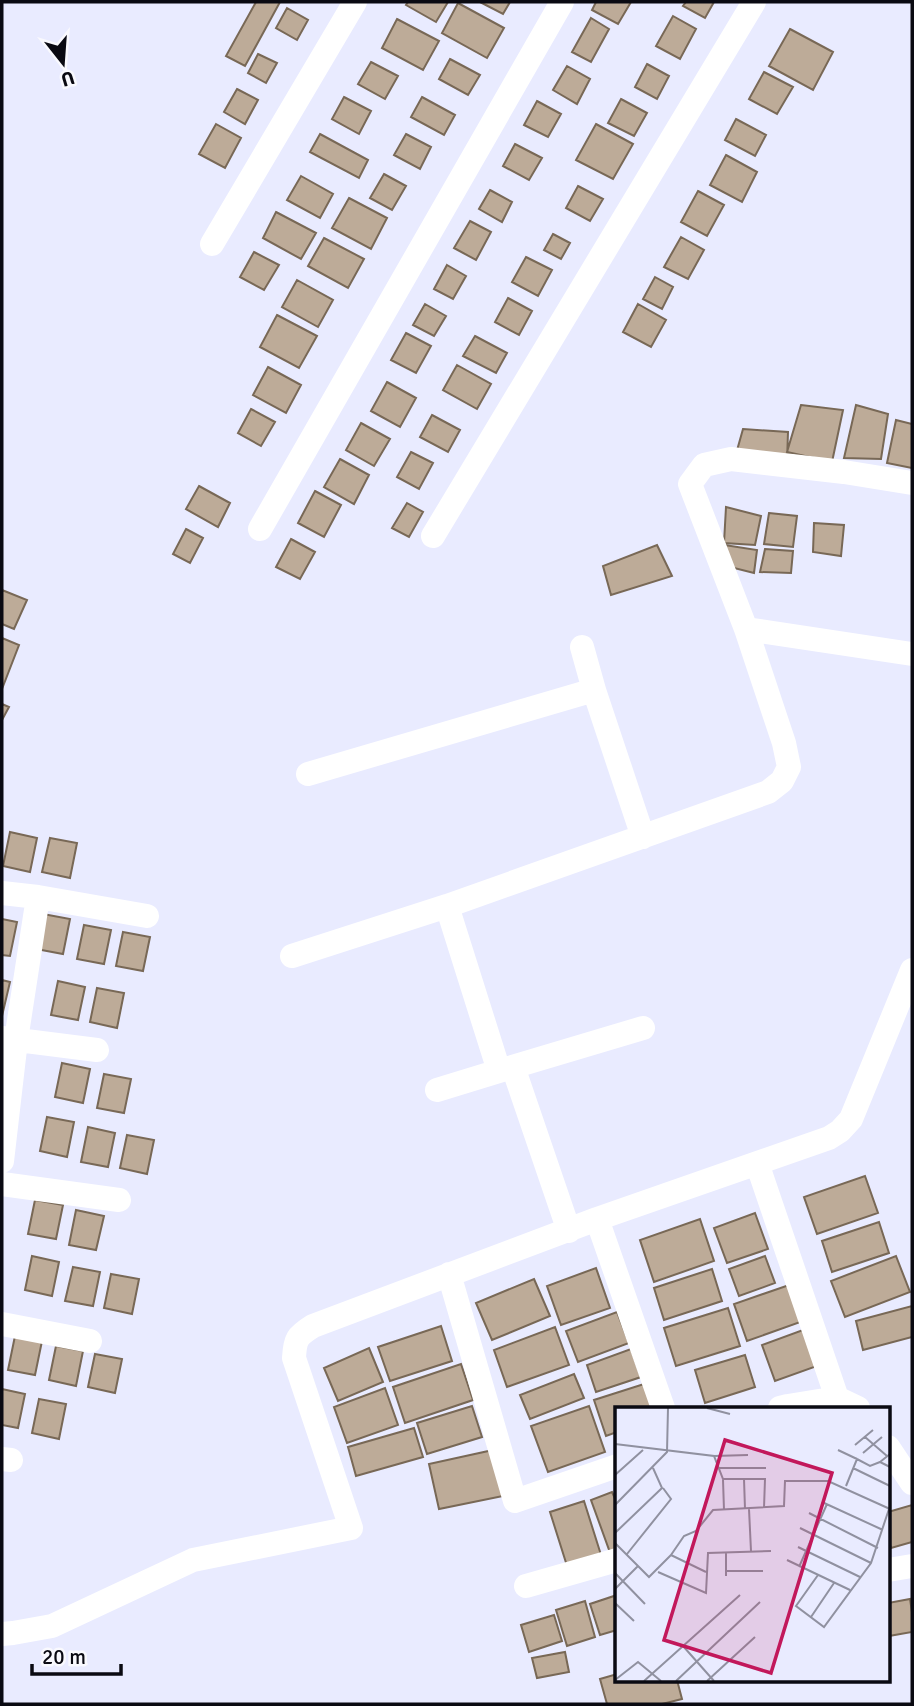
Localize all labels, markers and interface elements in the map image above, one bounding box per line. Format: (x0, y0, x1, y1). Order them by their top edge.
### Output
north arrow (28, 28, 98, 98)
text: U (58, 65, 77, 92)
inset map (615, 1407, 890, 1682)
scale bar (32, 1632, 121, 1676)
text: 20 m (42, 1644, 86, 1670)

